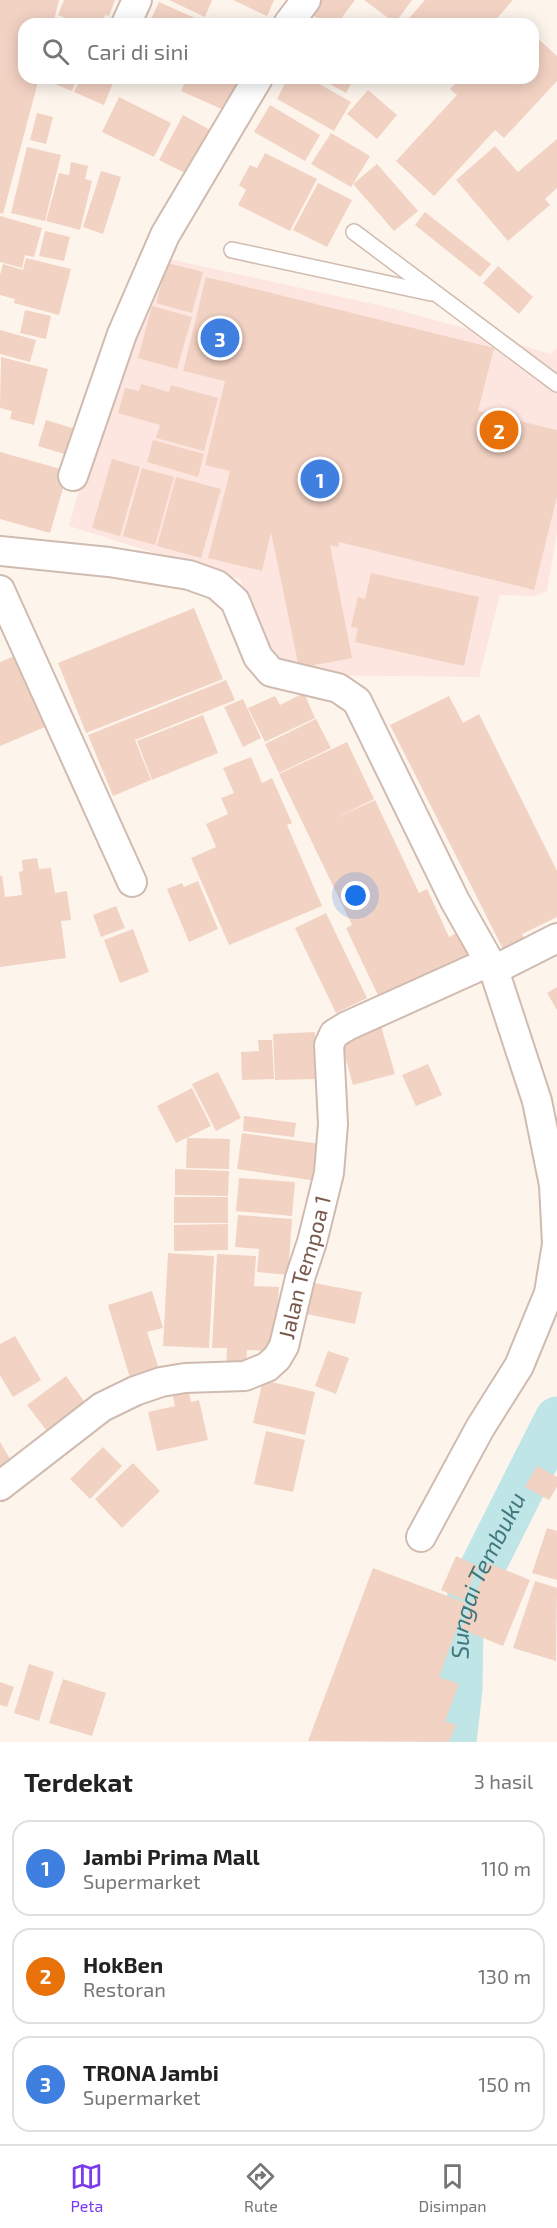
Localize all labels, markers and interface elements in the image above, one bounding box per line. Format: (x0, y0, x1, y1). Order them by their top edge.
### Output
search box (18, 18, 539, 84)
icon: search (39, 35, 72, 68)
text: Cari di sini (87, 38, 189, 64)
pin: 3 (200, 316, 240, 360)
pin: 2 (480, 408, 518, 452)
pin: 1 (300, 456, 340, 502)
your location (341, 881, 370, 910)
street label: Jalan Tempoa 1 (272, 1193, 335, 1342)
water label: Sungai Tembuku (444, 1487, 531, 1659)
text: Terdekat (24, 1766, 133, 1797)
text: 3 hasil (474, 1769, 533, 1793)
text: Jambi Prima Mall (83, 1843, 260, 1869)
text: 1 (41, 1856, 50, 1880)
text: 110 m (481, 1856, 531, 1880)
text: Supermarket (83, 1869, 201, 1893)
text: HokBen (83, 1951, 163, 1977)
text: 2 (40, 1964, 51, 1988)
text: 130 m (478, 1964, 531, 1988)
text: Restoran (83, 1977, 166, 2001)
text: TRONA Jambi (83, 2059, 219, 2085)
text: 3 (40, 2072, 51, 2096)
text: 150 m (478, 2072, 531, 2096)
text: Supermarket (83, 2085, 201, 2109)
tab: Peta (70, 2160, 103, 2215)
tab: Rute (244, 2160, 278, 2215)
tab: Disimpan (419, 2160, 487, 2215)

